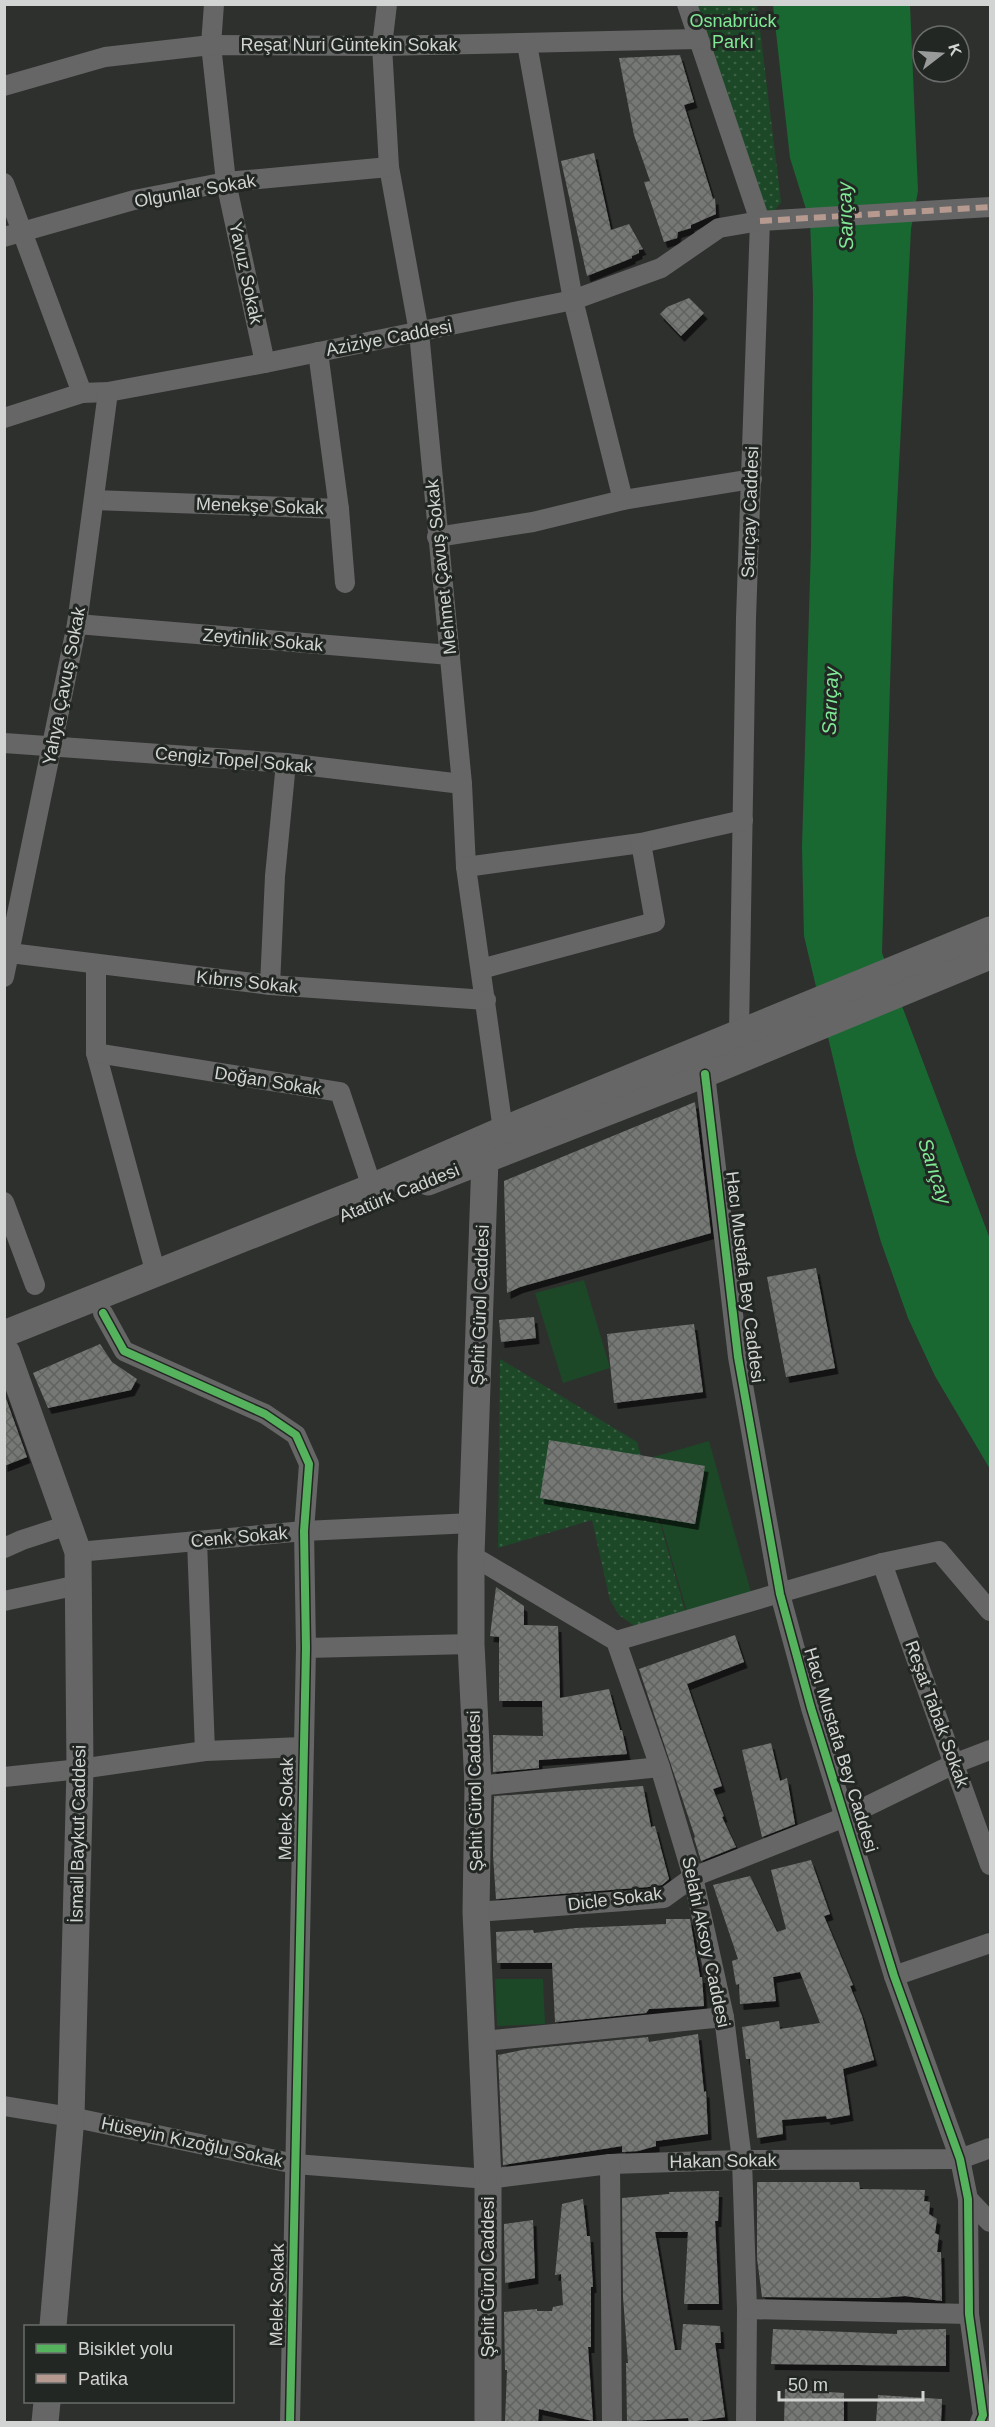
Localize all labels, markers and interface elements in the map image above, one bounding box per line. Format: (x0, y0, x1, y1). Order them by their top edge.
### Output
park label: Osnabrück Parkı (689, 11, 778, 52)
north arrow (911, 24, 971, 84)
street label: Reşat Nuri Güntekin Sokak (240, 35, 459, 55)
text: K (945, 42, 965, 58)
street label: Olgunlar Sokak (133, 170, 258, 212)
water label: Sarıçay (833, 181, 857, 250)
street label: Yavuz Sokak (225, 220, 267, 327)
street label: Aziziye Caddesi (324, 316, 454, 360)
street label: Sarıçay Caddesi (738, 446, 762, 578)
street label: Mehmet Çavuş Sokak (422, 477, 460, 656)
street label: Menekşe Sokak (196, 494, 325, 518)
street label: Yahya Çavuş Sokak (39, 604, 89, 767)
street label: Zeytinlik Sokak (202, 625, 325, 655)
water label: Sarıçay (818, 666, 842, 735)
street label: Cengiz Topel Sokak (154, 743, 315, 777)
street label: Kıbrıs Sokak (195, 967, 300, 997)
street label: Doğan Sokak (213, 1063, 324, 1099)
water label: Sarıçay (914, 1135, 956, 1208)
street label: Atatürk Caddesi (336, 1160, 462, 1226)
street label: Hacı Mustafa Bey Caddesi (722, 1170, 768, 1384)
street label: Şehit Gürol Caddesi (467, 1224, 493, 1386)
street label: Cenk Sokak (190, 1523, 289, 1551)
street label: Reşat Tabak Sokak (901, 1638, 973, 1791)
street label: Hacı Mustafa Bey Caddesi (800, 1645, 882, 1855)
street label: Şehit Gürol Caddesi (464, 1710, 486, 1872)
street label: İsmail Baykut Caddesi (66, 1745, 90, 1923)
street label: Melek Sokak (275, 1756, 297, 1861)
street label: Selahi Aksoy Caddesi (678, 1855, 734, 2029)
street label: Dicle Sokak (567, 1883, 664, 1915)
street label: Hüseyin Kızoğlu Sokak (99, 2113, 286, 2171)
street label: Hakan Sokak (669, 2150, 778, 2172)
street label: Şehit Gürol Caddesi (478, 2196, 498, 2358)
street label: Melek Sokak (266, 2242, 288, 2347)
legend (24, 2325, 234, 2403)
text: Bisiklet yolu (78, 2339, 173, 2359)
scale bar (779, 2364, 923, 2402)
text: Patika (78, 2369, 129, 2389)
text: 50 m (788, 2375, 828, 2395)

